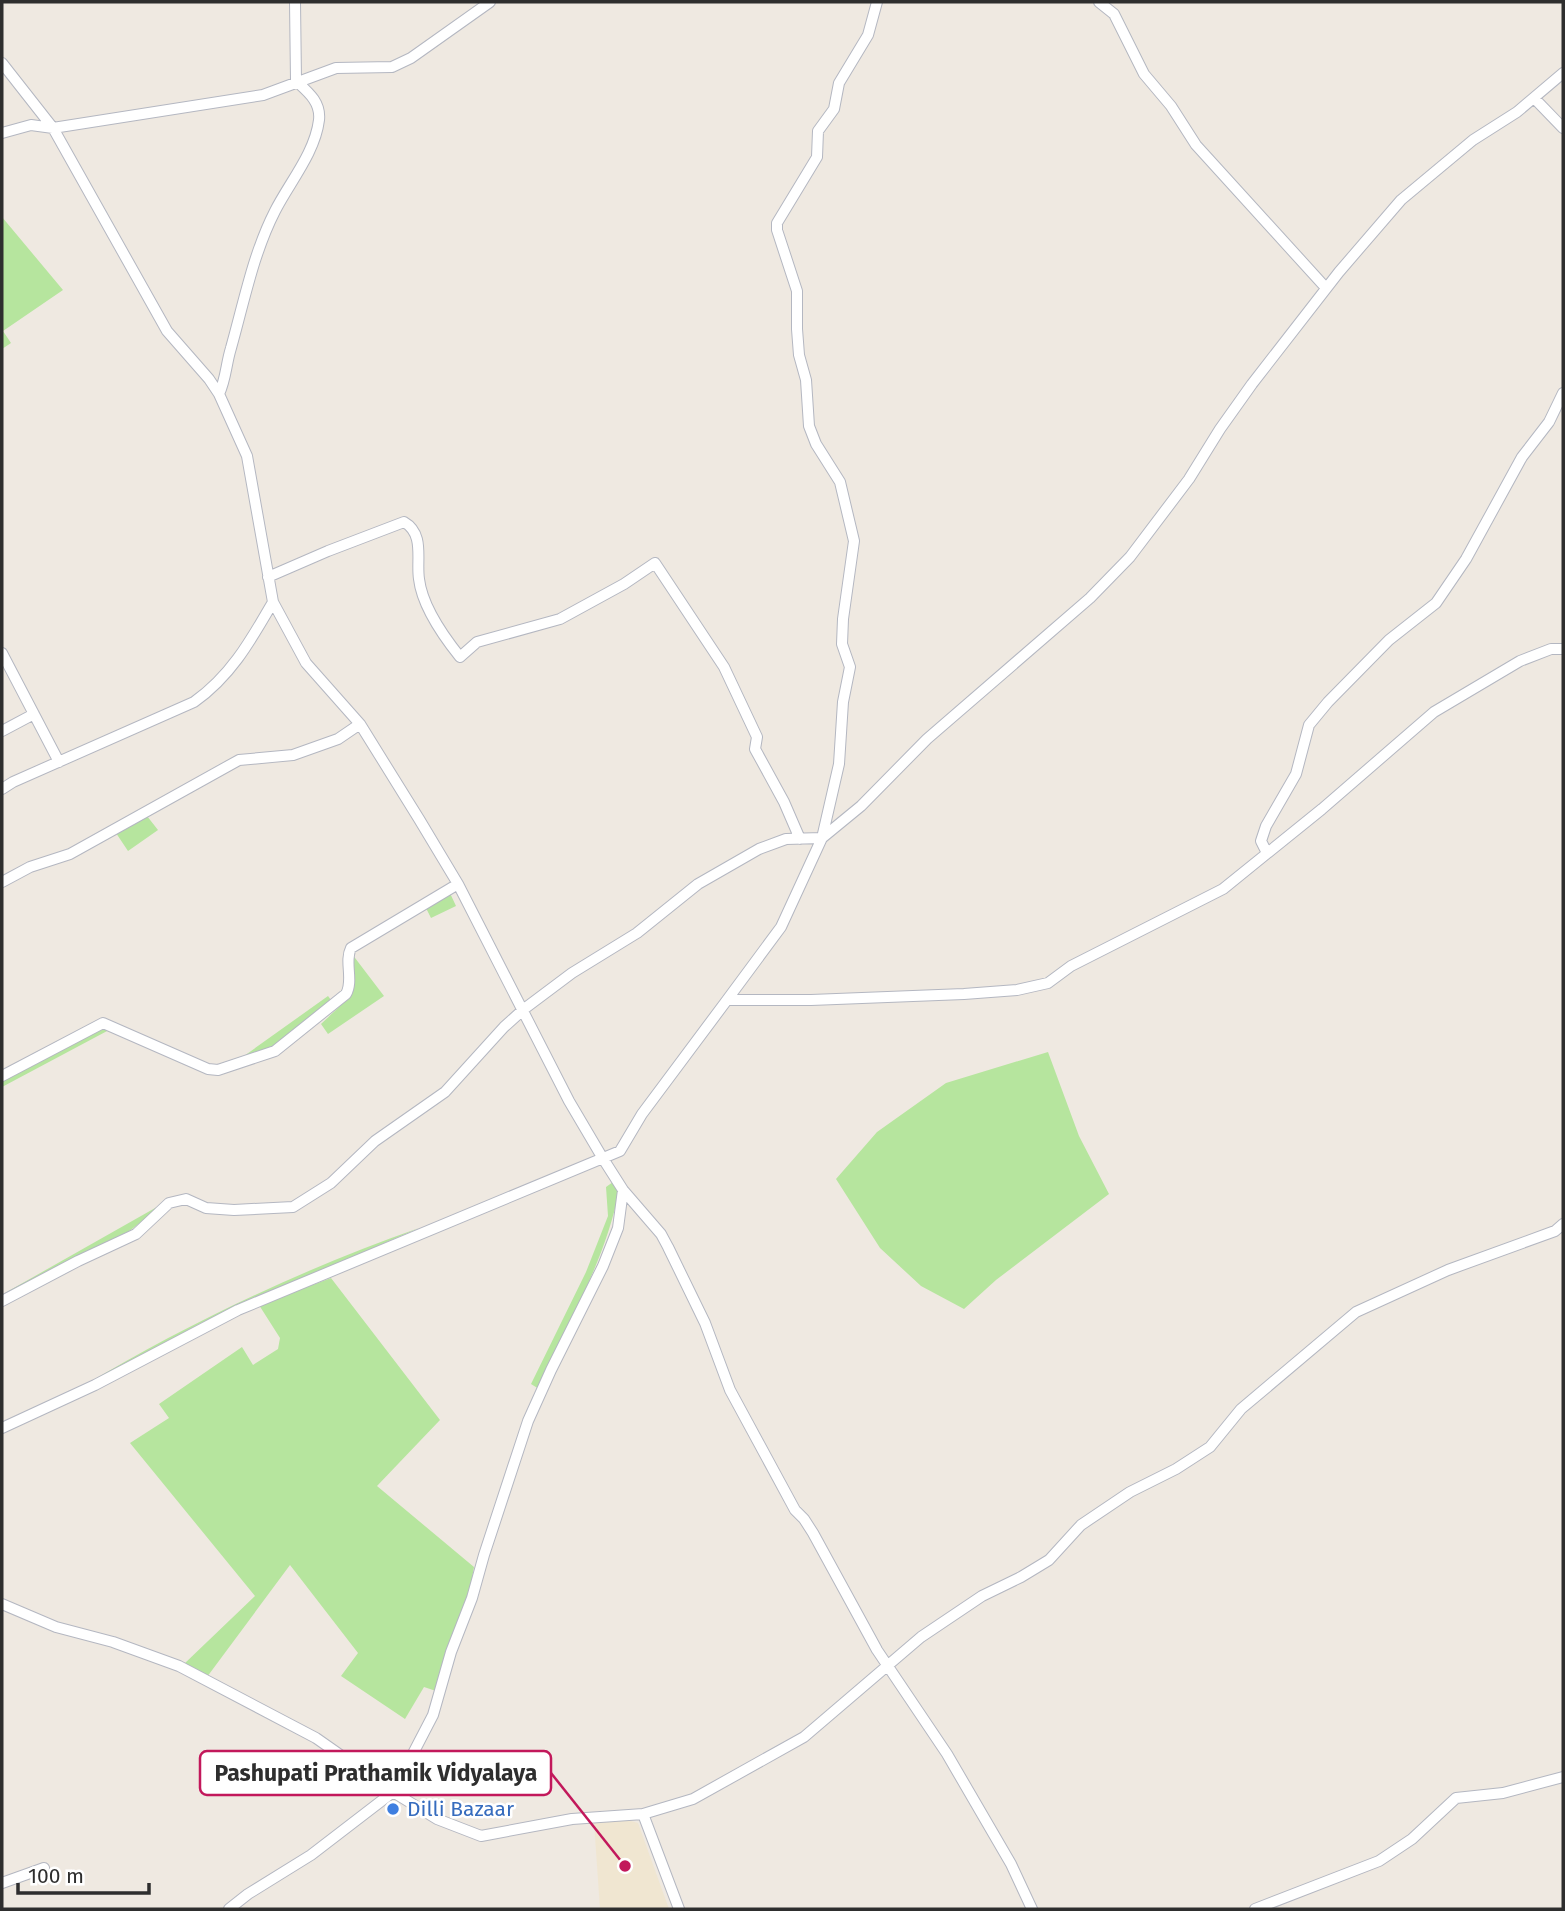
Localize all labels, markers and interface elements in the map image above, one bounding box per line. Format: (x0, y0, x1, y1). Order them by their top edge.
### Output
callout: Pashupati Prathamik Vidyalaya (200, 1751, 551, 1795)
text: Pashupati Prathamik Vidyalaya (215, 1759, 537, 1787)
place label: Dilli Bazaar (407, 1796, 514, 1822)
marker: Dilli Bazaar (385, 1801, 401, 1817)
scale bar (18, 1852, 149, 1896)
text: 100 m (28, 1863, 84, 1889)

